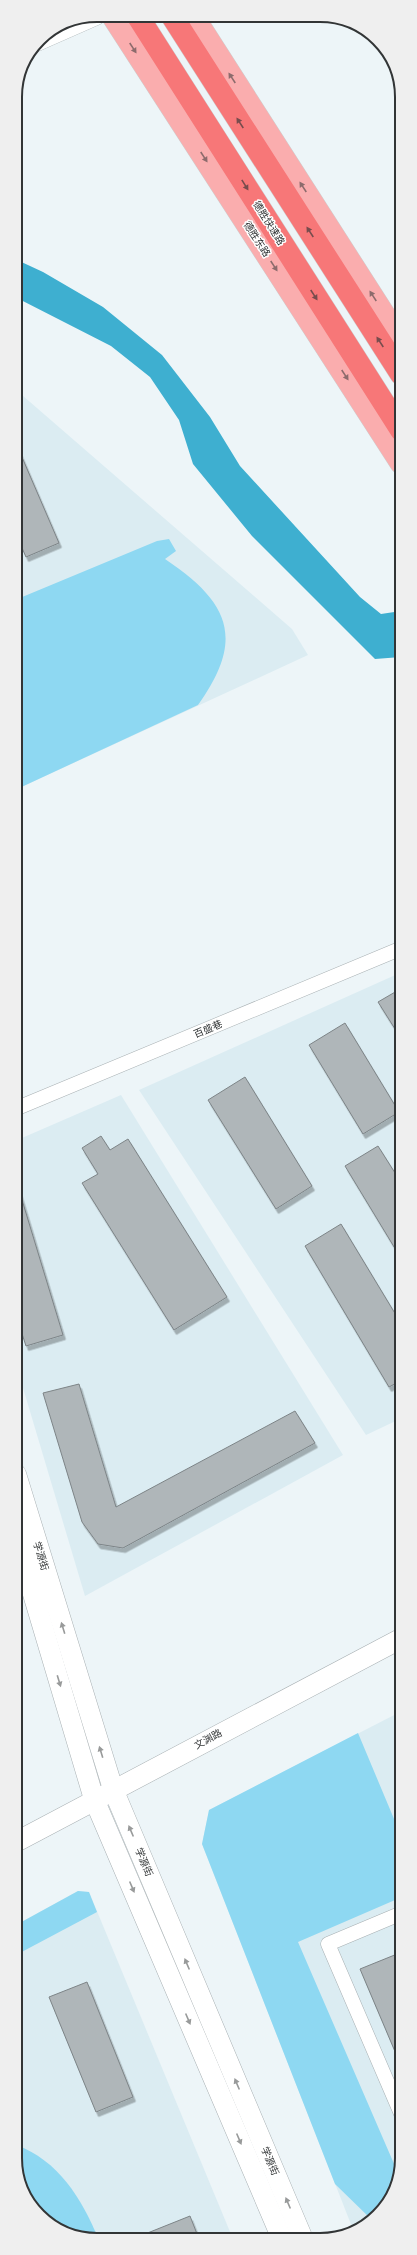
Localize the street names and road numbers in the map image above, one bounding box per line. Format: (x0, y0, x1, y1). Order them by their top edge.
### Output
street label: 德胜快速路 (251, 199, 287, 247)
street label: 德胜东路 (241, 219, 273, 259)
street label: 百盛巷 (192, 1018, 224, 1040)
street label: 学源街 (31, 1540, 51, 1572)
street label: 文渊路 (192, 1727, 224, 1751)
street label: 学源街 (133, 1846, 155, 1878)
street label: 学源街 (259, 2145, 281, 2177)

